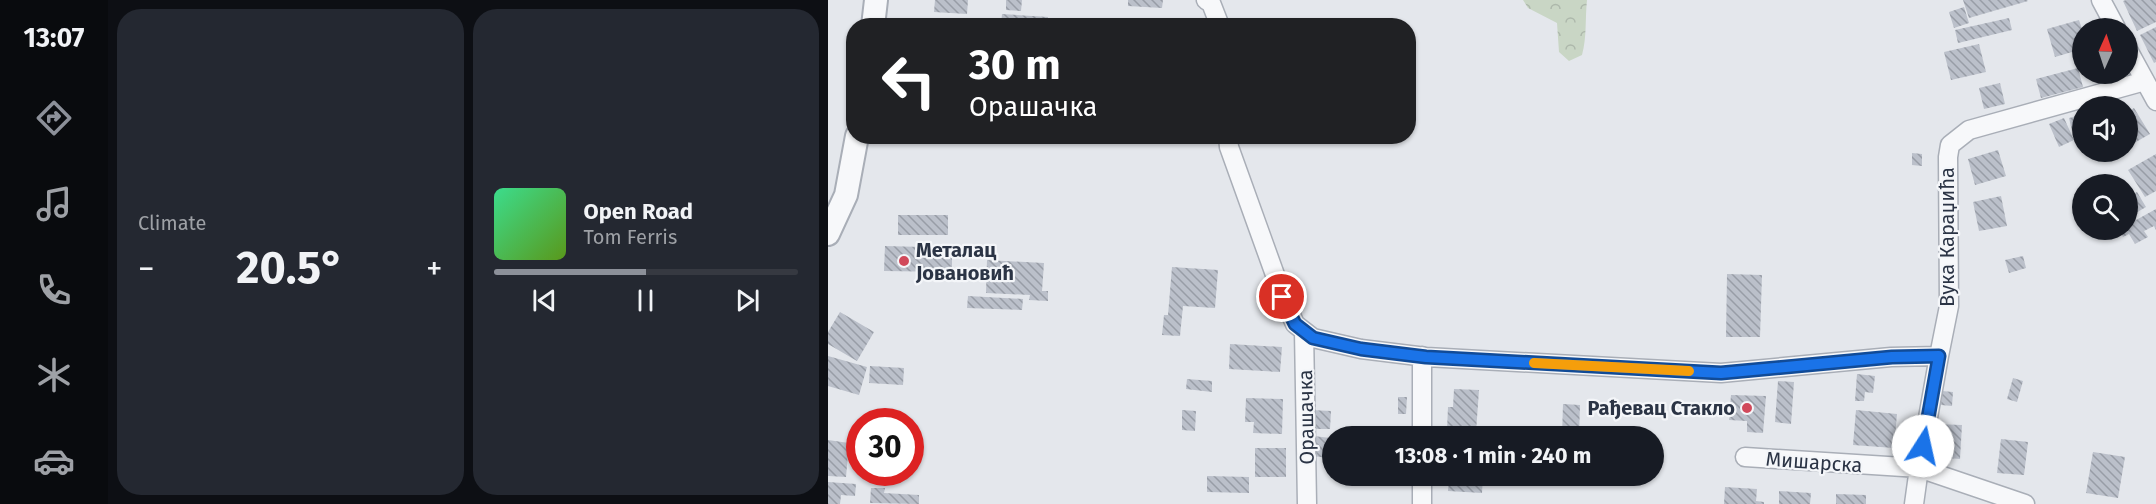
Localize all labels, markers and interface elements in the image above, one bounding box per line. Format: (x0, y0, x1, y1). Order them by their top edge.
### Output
north arrow (2072, 18, 2138, 84)
map controls (2072, 18, 2138, 240)
text: 13:07 (24, 22, 84, 54)
text: 30 m (969, 40, 1061, 90)
icon: left (870, 42, 948, 120)
text: Орашачка (969, 91, 1098, 123)
button: sound (2072, 96, 2138, 162)
icon: directions (33, 97, 75, 139)
street label: Вука Караџића (1935, 167, 1959, 307)
button: search (2072, 174, 2138, 240)
icon: music (33, 183, 75, 225)
text: Open Road (584, 198, 693, 225)
text: Climate (138, 211, 206, 235)
text: Tom Ferris (584, 225, 677, 249)
place label: Металац Јовановић (915, 238, 1014, 285)
text: 20.5° (236, 241, 344, 295)
text: − (138, 249, 155, 289)
text: + (426, 249, 443, 289)
marker: Металац Јовановић (897, 254, 911, 268)
icon: phone (33, 269, 75, 311)
pin (1256, 271, 1307, 322)
icon: arrive (1265, 280, 1298, 313)
icon: previous (528, 284, 561, 317)
icon: pause (629, 284, 662, 317)
icon: next (731, 284, 764, 317)
icon: climate (33, 354, 75, 396)
street label: Орашачка (1293, 369, 1319, 465)
place label: Рађевац Стакло (1588, 396, 1735, 420)
marker: Рађевац Стакло (1740, 401, 1754, 415)
speed limit sign: 30 (846, 408, 924, 486)
position arrow (1891, 414, 1955, 478)
icon: car (33, 440, 75, 482)
text: 13:08 · 1 min · 240 m (1395, 442, 1591, 469)
street label: Мишарска (1765, 447, 1863, 477)

